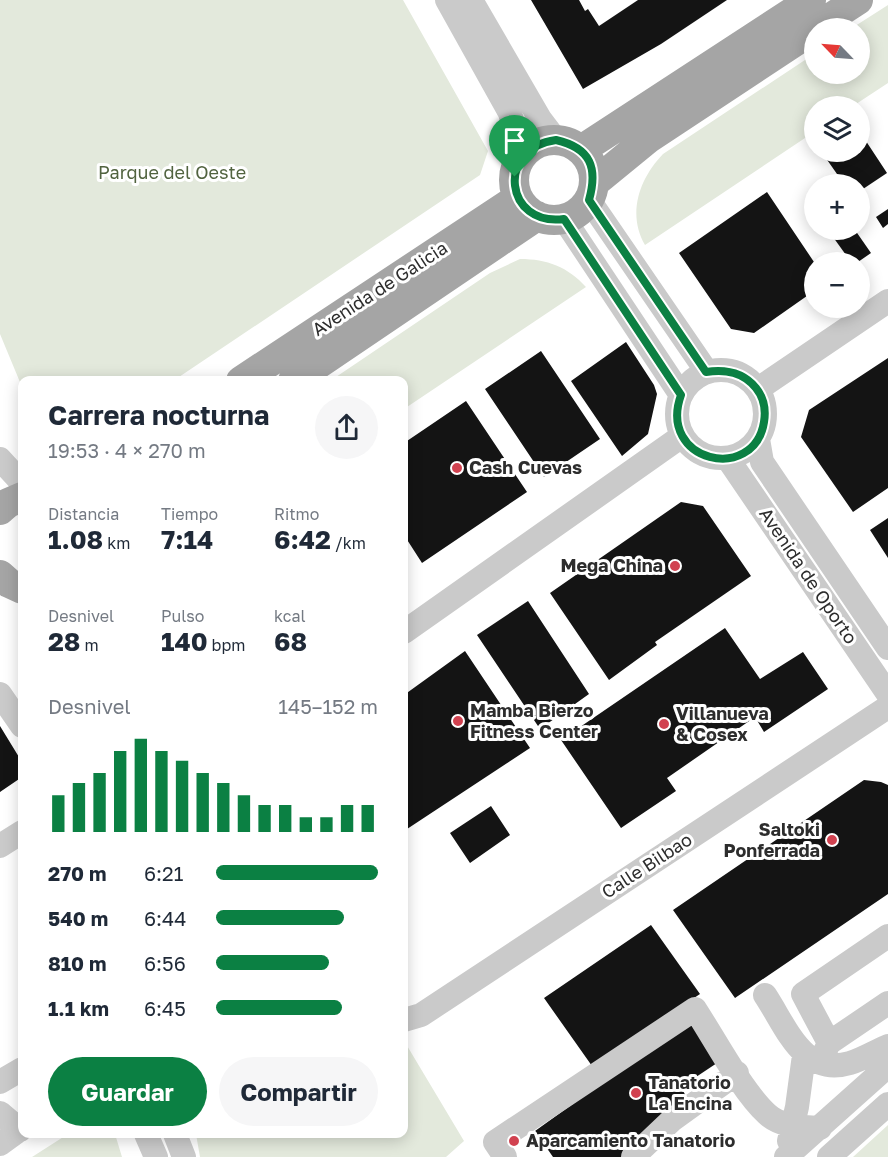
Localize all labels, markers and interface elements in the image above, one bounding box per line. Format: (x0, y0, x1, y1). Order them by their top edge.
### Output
north arrow (804, 18, 870, 84)
map controls (804, 18, 870, 318)
button: layers (804, 96, 870, 162)
pin (489, 115, 540, 177)
icon: arrive (498, 124, 531, 157)
park label: Parque del Oeste (98, 161, 246, 183)
button: + (804, 174, 870, 240)
street label: Avenida de Galicia (308, 236, 451, 340)
button: − (804, 252, 870, 318)
button: share (315, 396, 378, 459)
text: Carrera nocturna (48, 399, 269, 431)
text: 19:53 · 4 × 270 m (48, 438, 206, 462)
place label: Cash Cuevas (469, 456, 582, 478)
marker: Cash Cuevas (450, 461, 464, 475)
street label: Avenida de Oporto (755, 503, 863, 648)
text: Distancia (48, 504, 119, 524)
text: Tiempo (161, 504, 218, 524)
text: Ritmo (274, 504, 319, 524)
text: 1.08 (48, 524, 103, 555)
text: 7:14 (161, 524, 213, 555)
text: 6:42 (274, 524, 331, 555)
text: km (103, 533, 130, 553)
text: /km (331, 533, 366, 553)
place label: Mega China (560, 554, 663, 576)
marker: Mega China (668, 559, 682, 573)
text: Desnivel (48, 606, 114, 626)
text: Pulso (161, 606, 204, 626)
text: kcal (274, 606, 306, 626)
text: 28 (48, 626, 81, 657)
text: 140 (161, 626, 208, 657)
text: 68 (274, 626, 307, 657)
text: m (81, 635, 99, 655)
text: bpm (208, 635, 245, 655)
text: Desnivel (48, 694, 131, 718)
text: 145–152 m (278, 694, 378, 718)
place label: Mamba Bierzo Fitness Center (470, 699, 598, 742)
place label: Villanueva & Cosex (676, 702, 769, 745)
marker: Mamba Bierzo Fitness Center (451, 714, 465, 728)
marker: Villanueva & Cosex (657, 717, 671, 731)
place label: Saltoki Ponferrada (724, 818, 820, 861)
street label: Calle Bilbao (597, 828, 696, 903)
marker: Saltoki Ponferrada (825, 833, 839, 847)
text: 270 m (48, 861, 107, 885)
text: 6:21 (144, 861, 183, 885)
text: 540 m (48, 906, 108, 930)
text: 6:44 (144, 906, 187, 930)
text: 810 m (48, 951, 107, 975)
text: 6:56 (144, 951, 186, 975)
text: 1.1 km (48, 996, 109, 1020)
text: 6:45 (144, 996, 186, 1020)
button: Guardar (48, 1057, 207, 1126)
button: Compartir (219, 1057, 378, 1126)
place label: Tanatorio La Encina (648, 1071, 732, 1114)
marker: Tanatorio La Encina (629, 1086, 643, 1100)
place label: Aparcamiento Tanatorio (526, 1129, 735, 1151)
marker: Aparcamiento Tanatorio (507, 1134, 521, 1148)

